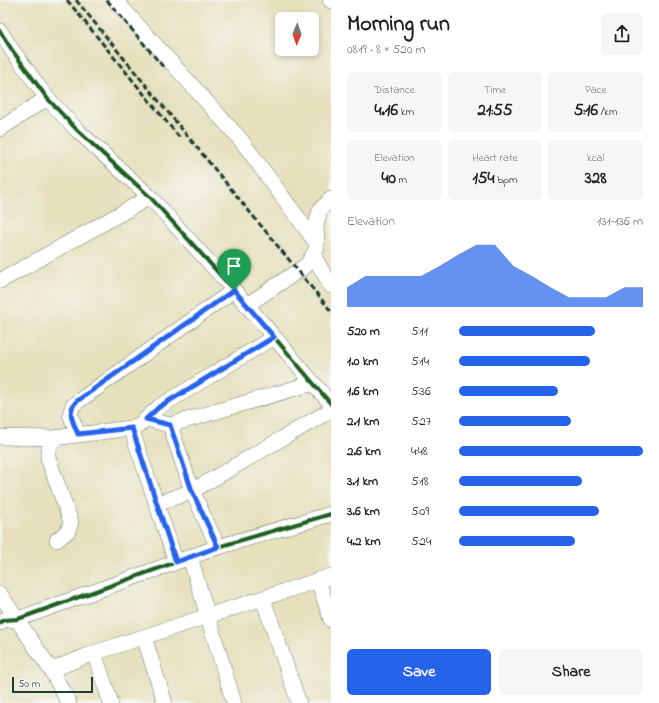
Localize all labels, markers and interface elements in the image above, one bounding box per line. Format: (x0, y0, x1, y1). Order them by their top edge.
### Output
text: Morning run (347, 9, 450, 41)
north arrow (275, 12, 319, 56)
map controls (275, 12, 319, 56)
button: share (601, 13, 643, 55)
text: 08:19 · 8 × 520 m (347, 40, 426, 59)
text: Distance (374, 82, 415, 98)
text: Time (484, 82, 506, 98)
text: Pace (585, 82, 606, 98)
text: 4.16 (375, 98, 398, 123)
text: 21:55 (478, 98, 512, 123)
text: 5:16 (574, 98, 598, 123)
text: km (398, 104, 414, 120)
text: /km (598, 104, 617, 120)
text: Elevation (374, 150, 415, 166)
text: Heart rate (472, 150, 518, 166)
text: kcal (587, 150, 604, 166)
text: 40 (382, 166, 396, 191)
text: 154 (472, 166, 495, 191)
text: 328 (585, 166, 607, 191)
text: m (396, 172, 407, 188)
text: bpm (495, 172, 518, 188)
text: Elevation (347, 212, 395, 231)
text: 131–136 m (597, 212, 643, 231)
pin (217, 249, 251, 290)
icon: arrive (223, 255, 245, 277)
text: 520 m (347, 322, 380, 341)
text: 5:11 (411, 322, 428, 341)
text: 1.0 km (347, 352, 378, 371)
text: 5:14 (411, 352, 429, 371)
text: 1.6 km (347, 382, 379, 401)
text: 5:36 (411, 382, 431, 401)
text: 2.1 km (347, 412, 379, 431)
text: 5:27 (411, 412, 431, 431)
text: 2.6 km (347, 442, 381, 461)
text: 4:48 (411, 442, 428, 461)
text: 3.1 km (347, 472, 378, 491)
text: 5:18 (411, 472, 429, 491)
text: 3.6 km (347, 502, 380, 521)
text: 5:09 (411, 502, 429, 521)
text: 4.2 km (347, 532, 381, 551)
text: 5:24 (411, 532, 431, 551)
button: Save (347, 649, 491, 695)
button: Share (499, 649, 643, 695)
scale bar (12, 675, 93, 694)
text: 50 m (18, 676, 40, 692)

